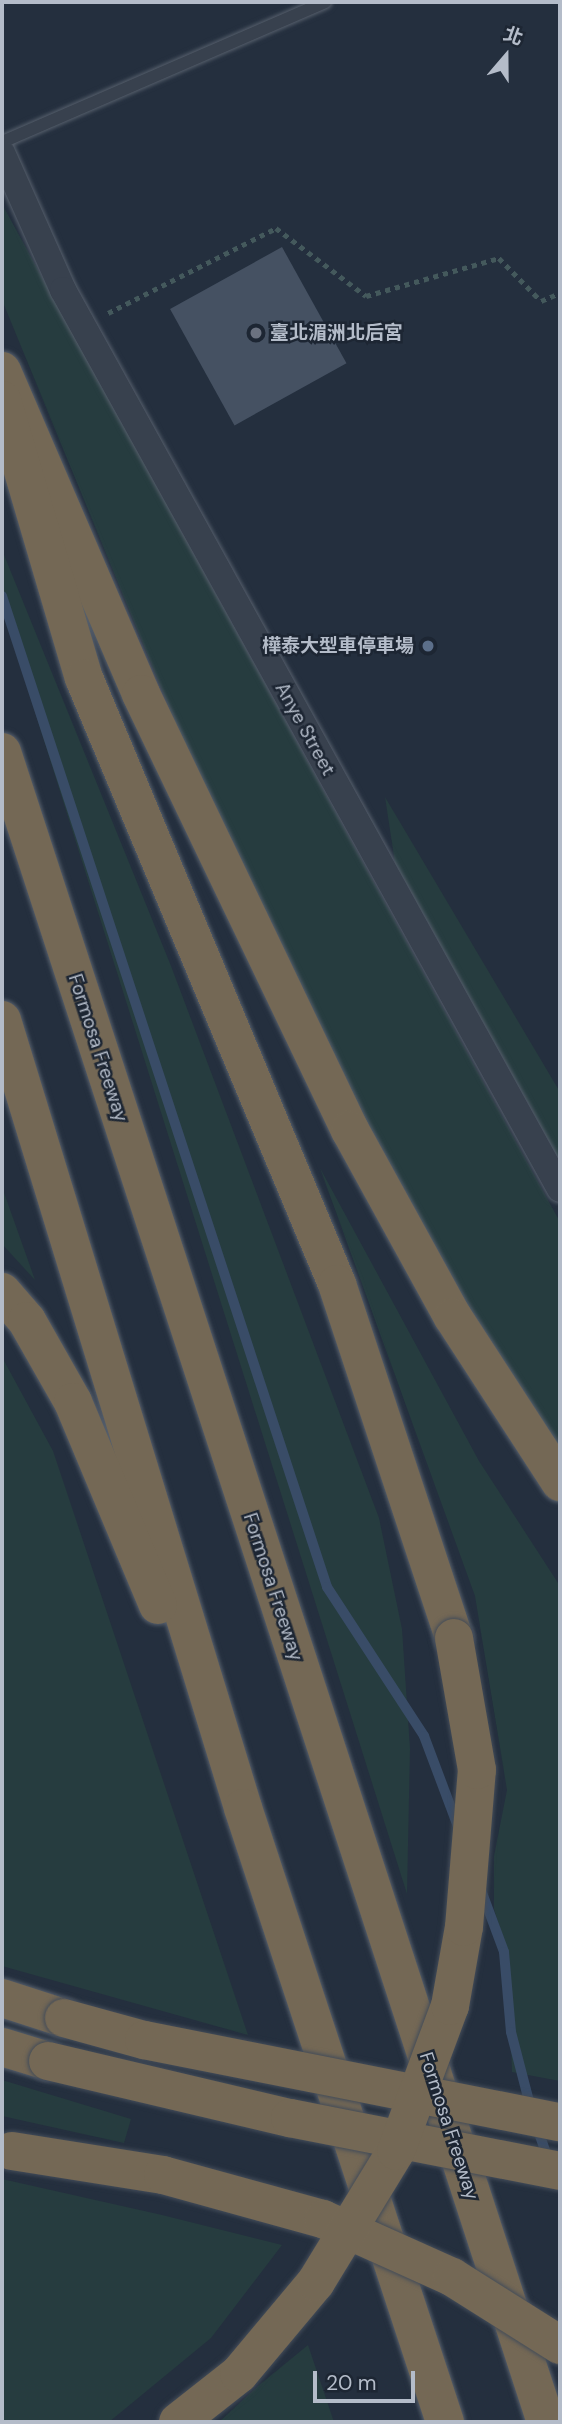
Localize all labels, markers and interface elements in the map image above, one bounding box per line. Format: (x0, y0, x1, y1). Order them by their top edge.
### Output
north arrow (471, 21, 541, 91)
text: 北 (500, 21, 527, 51)
place label: 臺北湄洲北后宮 (270, 322, 403, 344)
marker: 臺北湄洲北后宮 (248, 325, 264, 341)
place label: 樺泰大型車停車場 (262, 635, 414, 657)
marker: 樺泰大型車停車場 (420, 638, 436, 654)
street label: Anye Street (270, 679, 340, 779)
street label: Formosa Freeway (63, 971, 133, 1125)
street label: Formosa Freeway (238, 1510, 308, 1664)
street label: Formosa Freeway (414, 2049, 484, 2203)
scale bar (317, 2358, 419, 2402)
text: 20 m (326, 2369, 377, 2397)

